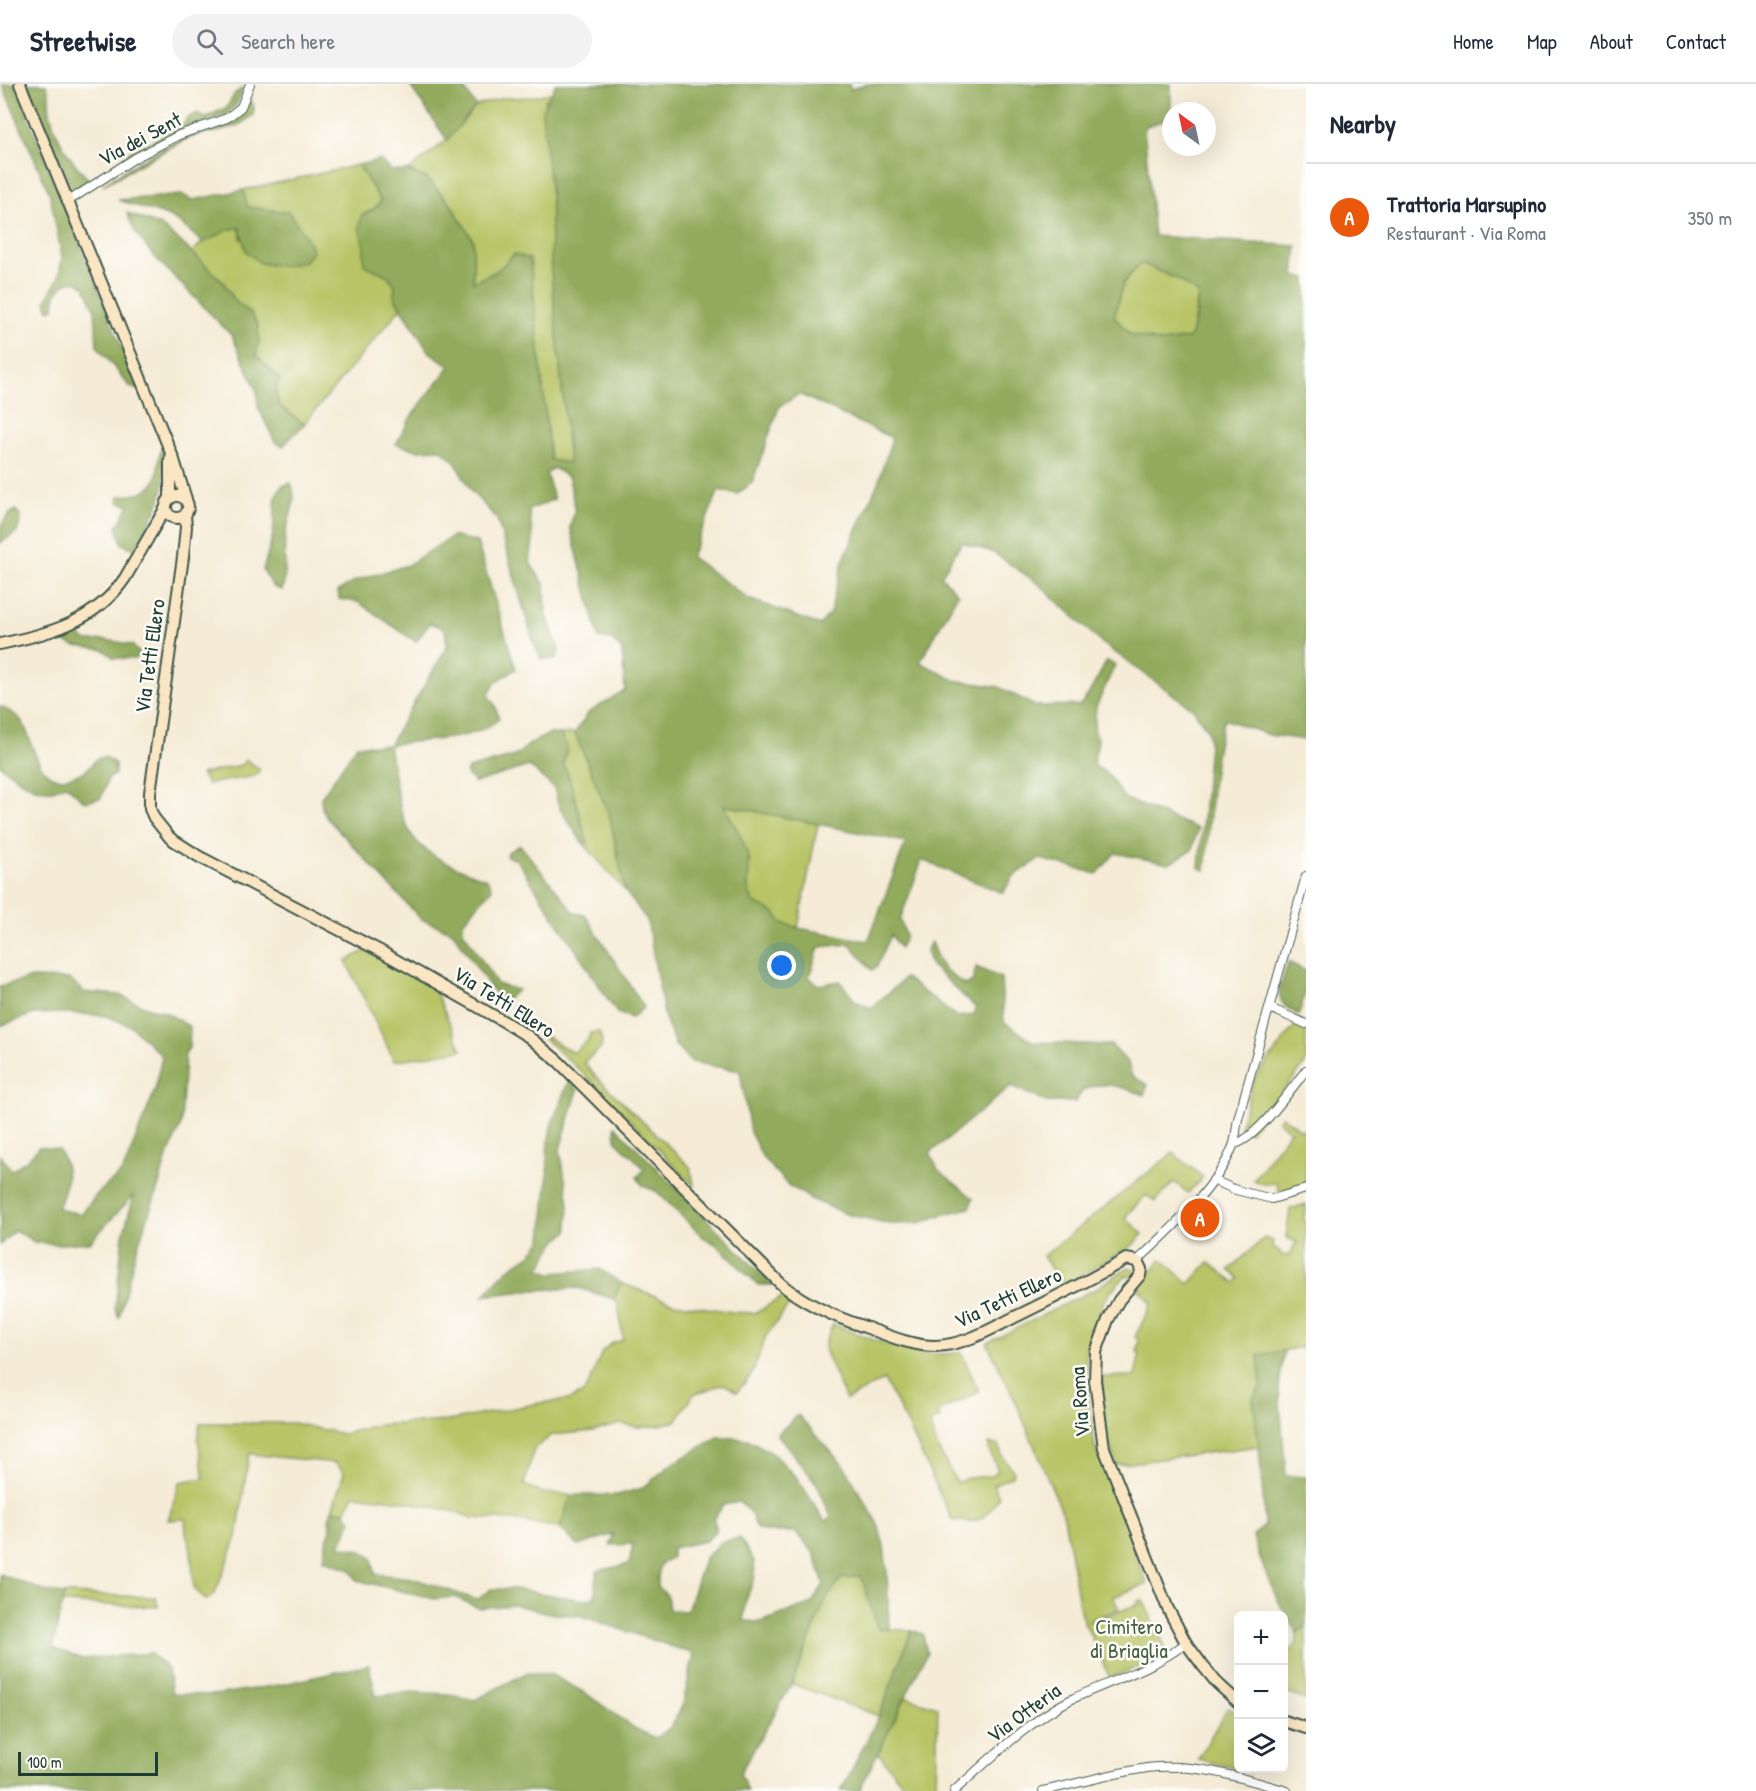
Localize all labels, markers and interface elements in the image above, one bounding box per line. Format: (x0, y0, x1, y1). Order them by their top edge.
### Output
search box (172, 14, 592, 68)
text: Streetwise (30, 22, 136, 60)
icon: search (193, 25, 226, 58)
text: Search here (241, 26, 335, 56)
text: Home (1453, 27, 1494, 56)
text: Map (1527, 27, 1557, 56)
text: About (1590, 27, 1633, 56)
text: Contact (1666, 27, 1726, 56)
north arrow (1162, 102, 1216, 156)
street label: Via dei Sent (93, 104, 187, 173)
text: Nearby (1330, 106, 1396, 141)
text: Trattoria Marsupino (1387, 189, 1546, 219)
text: A (1345, 204, 1354, 231)
text: 350 m (1687, 204, 1732, 231)
text: Restaurant · Via Roma (1387, 219, 1546, 246)
street label: Via Tetti Ellero (127, 597, 172, 715)
your location (767, 951, 796, 980)
street label: Via Tetti Ellero (448, 959, 561, 1044)
pin: A (1180, 1196, 1220, 1240)
street label: Via Tetti Ellero (950, 1260, 1066, 1335)
street label: Via Roma (1063, 1366, 1096, 1438)
map controls (1234, 1611, 1288, 1773)
button: + (1234, 1611, 1288, 1665)
park label: Cimitero di Briaglia (1090, 1612, 1168, 1665)
button: − (1234, 1665, 1288, 1719)
street label: Via Otteria (981, 1676, 1067, 1749)
button: layers (1234, 1719, 1288, 1773)
scale bar (18, 1749, 158, 1776)
text: 100 m (27, 1751, 62, 1773)

